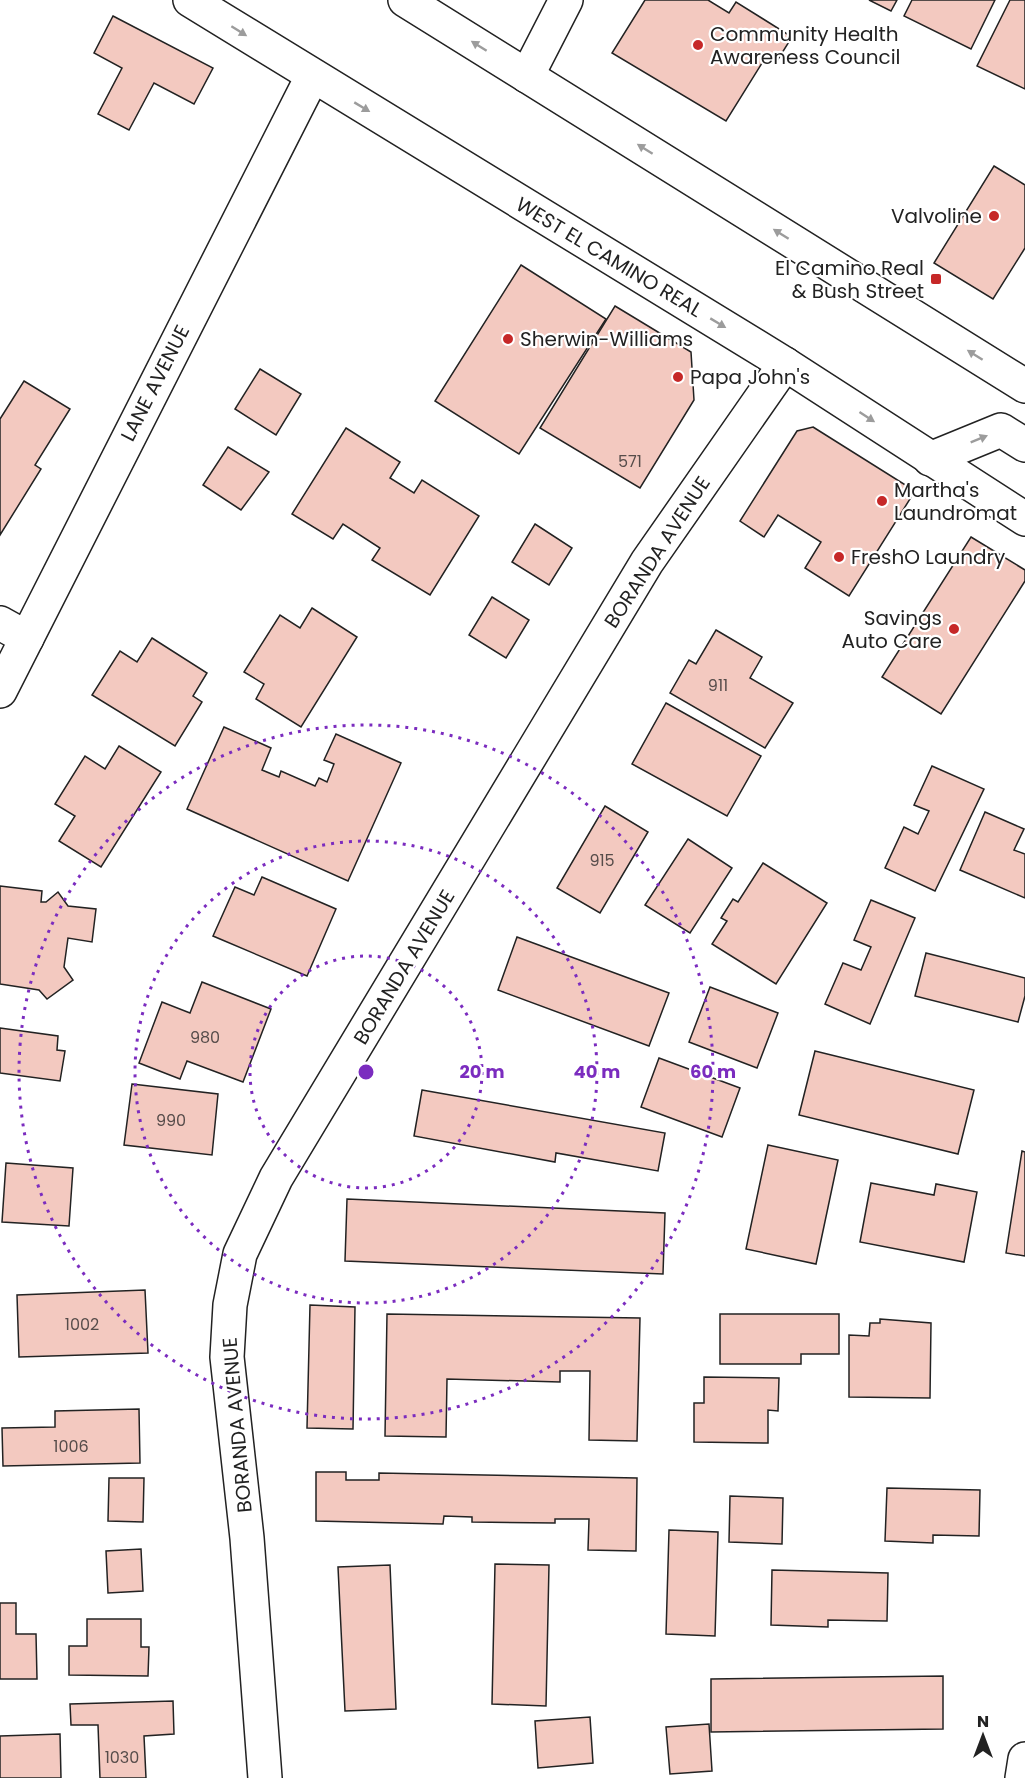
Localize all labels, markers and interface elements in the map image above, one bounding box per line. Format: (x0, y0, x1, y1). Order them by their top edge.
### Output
place label: Community Health Awareness Council (710, 20, 901, 71)
one-way arrow (231, 25, 247, 36)
marker: Community Health Awareness Council (691, 38, 705, 52)
one-way arrow (471, 41, 487, 52)
one-way arrow (354, 102, 371, 112)
one-way arrow (637, 144, 653, 155)
street label: WEST EL CAMINO REAL (511, 190, 708, 324)
place label: Valvoline (891, 202, 982, 230)
marker: Valvoline (987, 209, 1001, 223)
one-way arrow (772, 228, 789, 239)
place label: El Camino Real & Bush Street (775, 254, 924, 305)
marker: El Camino Real & Bush Street (929, 272, 943, 286)
one-way arrow (710, 318, 726, 329)
street label: LANE AVENUE (114, 320, 196, 446)
place label: Sherwin-Williams (520, 325, 693, 353)
marker: Sherwin-Williams (501, 332, 515, 346)
one-way arrow (967, 350, 983, 361)
place label: Papa John's (690, 363, 810, 391)
marker: Papa John's (671, 370, 685, 384)
one-way arrow (858, 412, 875, 423)
one-way arrow (970, 434, 988, 444)
house number: 571 (618, 450, 642, 473)
street label: BORANDA AVENUE (597, 471, 717, 633)
place label: Martha's Laundromat (894, 476, 1017, 527)
marker: Martha's Laundromat (875, 494, 889, 508)
place label: FreshO Laundry (851, 543, 1005, 571)
marker: FreshO Laundry (832, 550, 846, 564)
place label: Savings Auto Care (841, 604, 942, 655)
marker: Savings Auto Care (947, 622, 961, 636)
house number: 911 (708, 674, 728, 697)
house number: 915 (589, 849, 615, 872)
street label: BORANDA AVENUE (347, 884, 461, 1050)
house number: 980 (190, 1026, 220, 1049)
text: 20 m (460, 1059, 504, 1084)
text: 40 m (574, 1059, 620, 1084)
text: 60 m (690, 1059, 736, 1084)
centre of rings (356, 1062, 376, 1082)
house number: 990 (156, 1109, 186, 1132)
house number: 1002 (65, 1313, 99, 1336)
street label: BORANDA AVENUE (215, 1336, 259, 1514)
house number: 1006 (53, 1435, 89, 1458)
north arrow (953, 1706, 1013, 1766)
text: N (977, 1710, 989, 1733)
house number: 1030 (105, 1746, 139, 1769)

